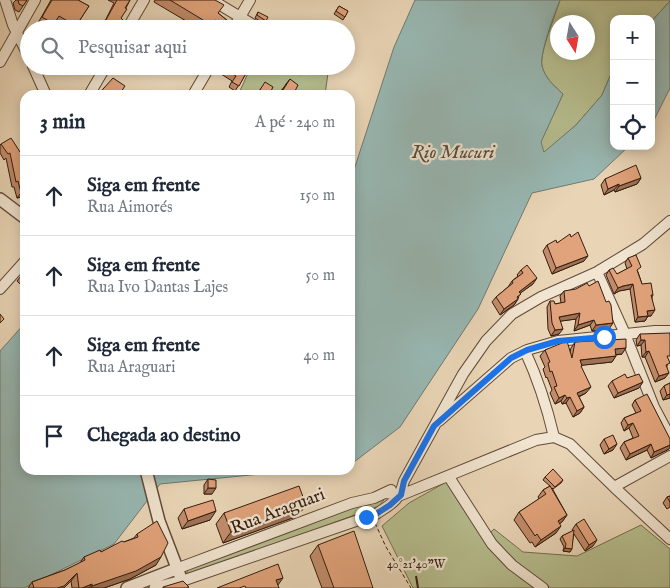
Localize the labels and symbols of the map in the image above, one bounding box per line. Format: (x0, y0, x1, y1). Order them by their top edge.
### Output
north arrow (550, 15, 595, 60)
water label: Rio Mucuri (412, 141, 496, 165)
route start (593, 326, 616, 349)
street label: Rua Araguari (227, 483, 329, 541)
route end (355, 506, 378, 529)
text: 40°21'40"W (387, 557, 446, 572)

